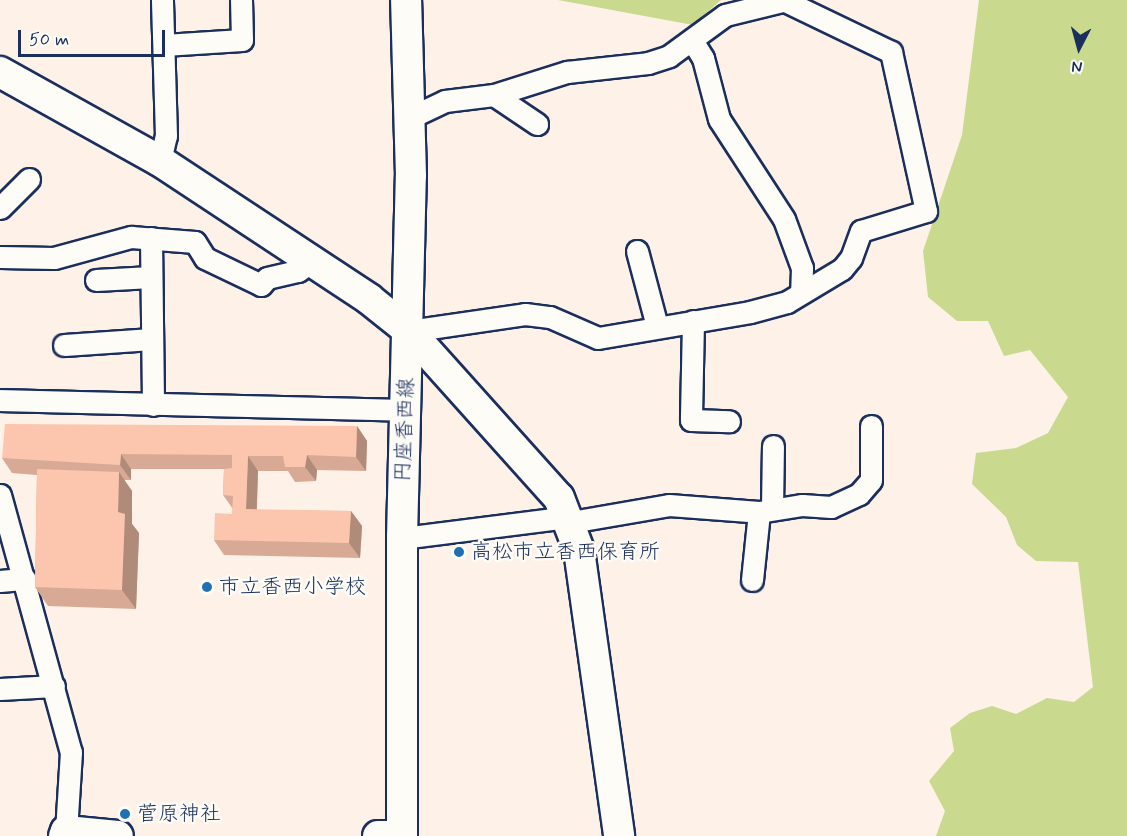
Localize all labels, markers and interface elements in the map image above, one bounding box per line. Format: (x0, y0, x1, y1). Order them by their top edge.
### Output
scale bar (21, 18, 168, 56)
north arrow (1049, 18, 1109, 78)
text: 50 m (29, 28, 69, 52)
text: N (1071, 55, 1083, 77)
street label: 円座香西線 (391, 377, 419, 483)
place label: 高松市立香西保育所 (471, 539, 660, 565)
marker: 高松市立香西保育所 (452, 545, 466, 559)
place label: 市立香西小学校 (219, 574, 366, 600)
marker: 市立香西小学校 (200, 580, 214, 594)
place label: 菅原神社 (137, 801, 221, 827)
marker: 菅原神社 (118, 807, 132, 821)

